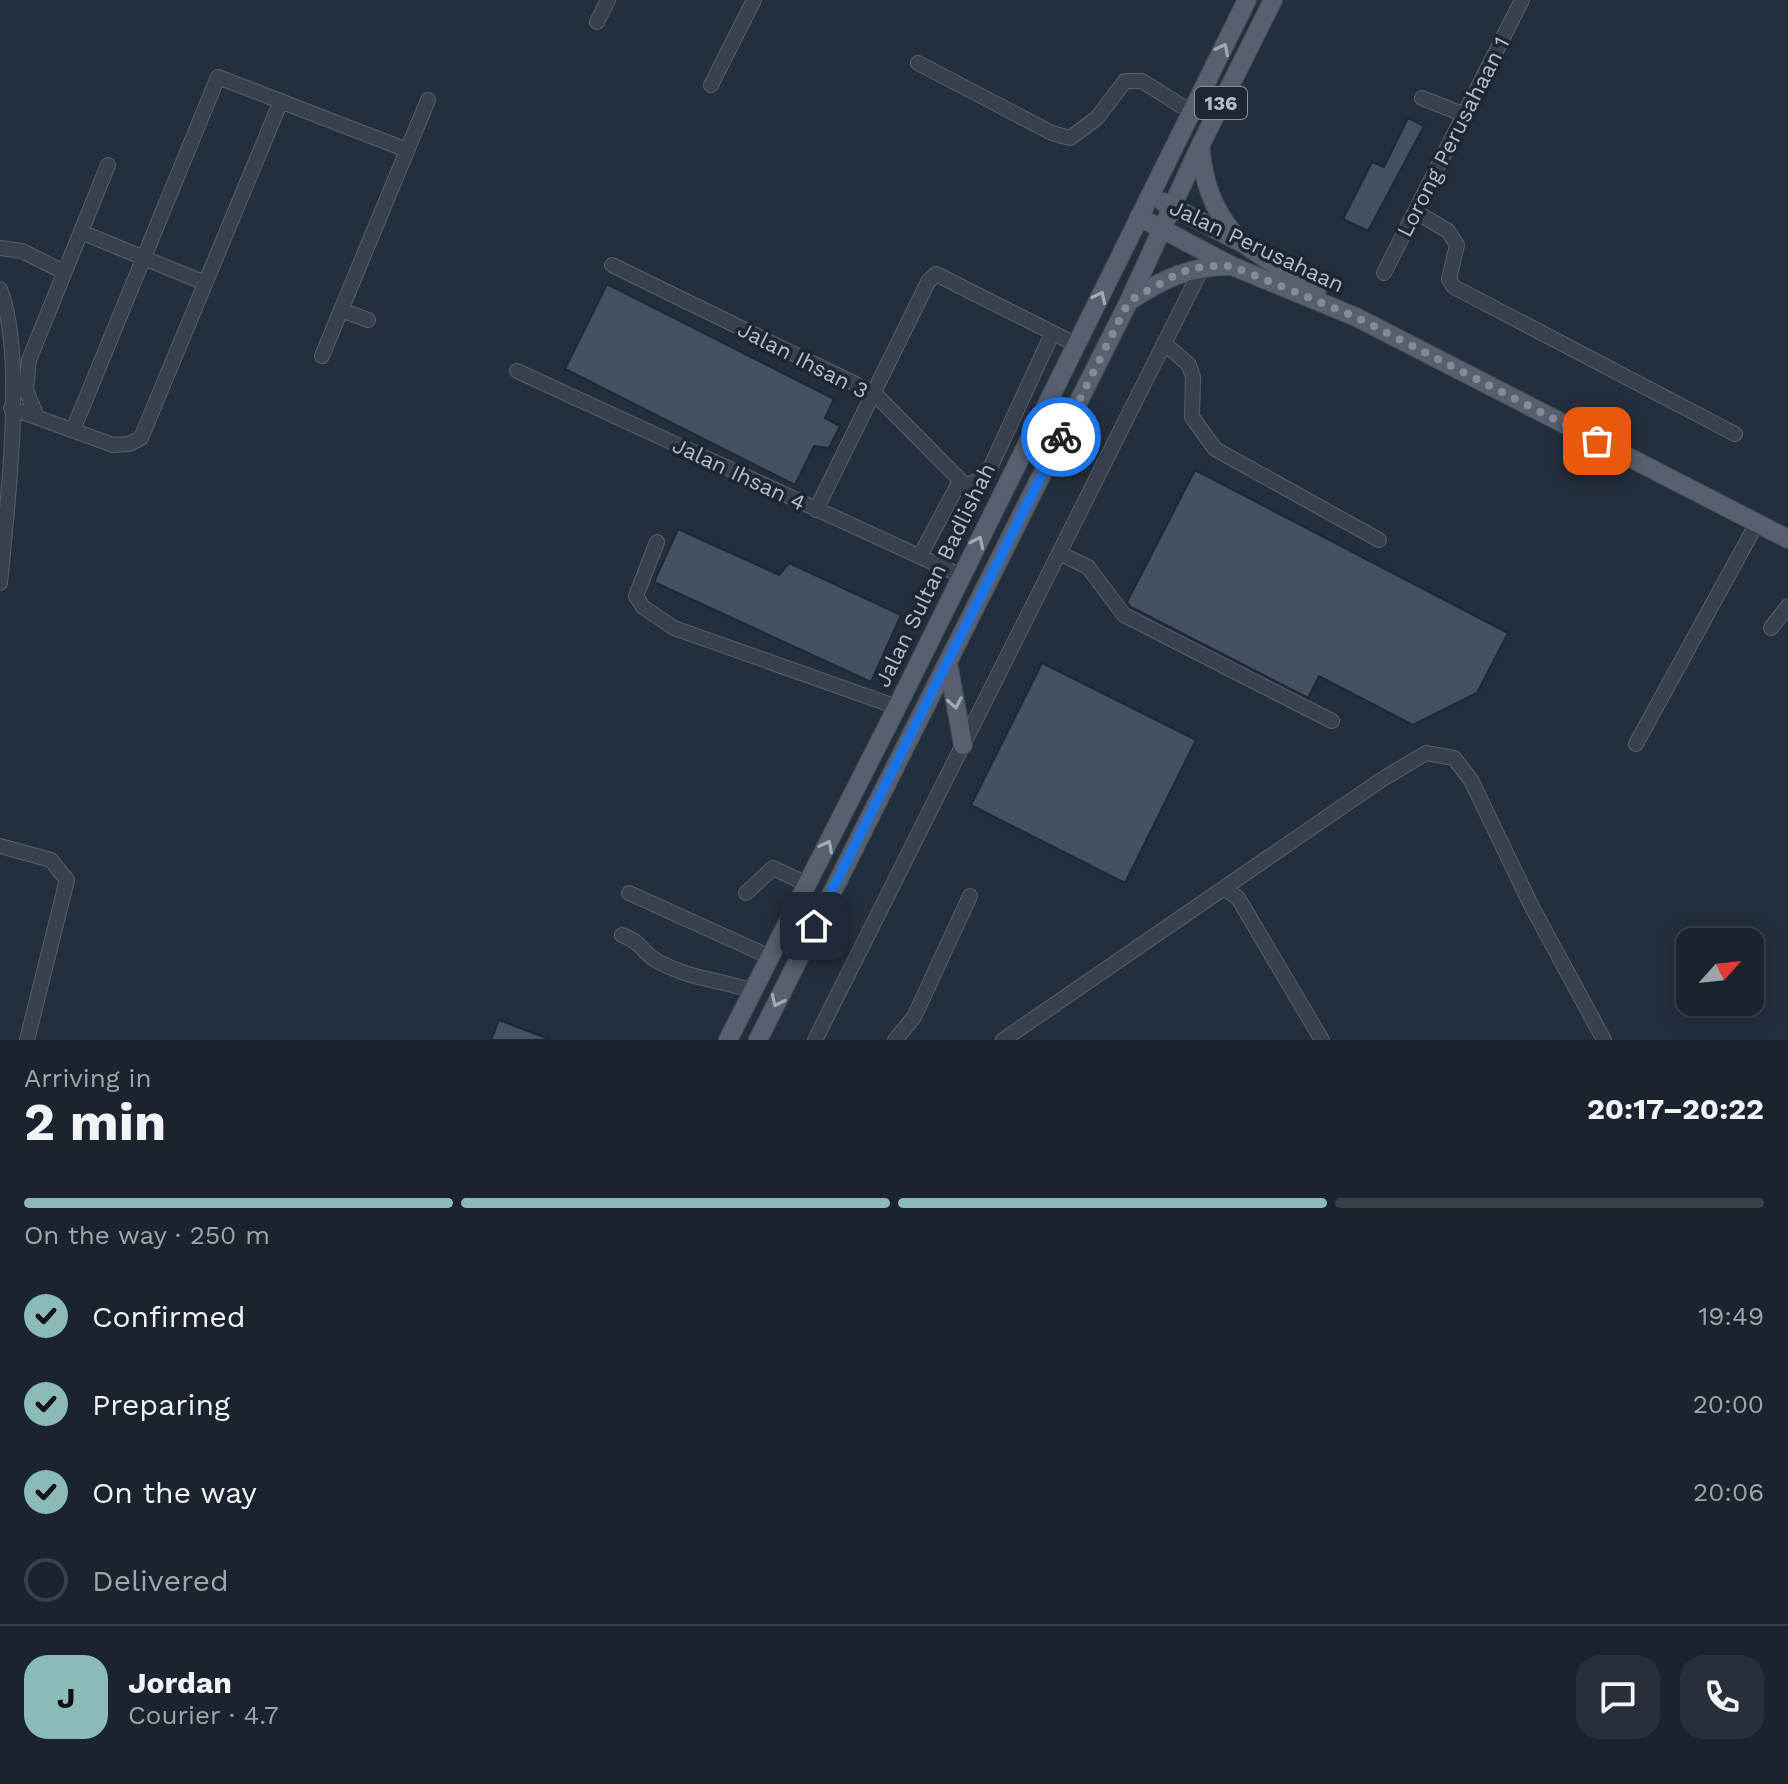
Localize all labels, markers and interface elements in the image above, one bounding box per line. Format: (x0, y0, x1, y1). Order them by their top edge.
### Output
street label: Lorong Perusahaan 1 (1392, 33, 1514, 241)
one-way arrow (1213, 42, 1228, 57)
road number: 136 (1195, 87, 1247, 119)
street label: Jalan Perusahaan (1166, 195, 1348, 297)
one-way arrow (1091, 291, 1107, 305)
street label: Jalan Ihsan 3 (734, 316, 872, 404)
courier (1021, 397, 1101, 477)
pin (1563, 407, 1631, 475)
icon: bike (1039, 415, 1083, 459)
icon: bag (1575, 419, 1619, 463)
street label: Jalan Ihsan 4 (669, 432, 809, 516)
street label: Jalan Sultan Badlishah (870, 459, 1000, 691)
one-way arrow (968, 535, 984, 550)
one-way arrow (946, 696, 963, 710)
one-way arrow (817, 839, 832, 854)
pin (780, 892, 848, 960)
icon: home (792, 904, 836, 948)
north arrow (1676, 928, 1764, 1016)
map controls (1676, 928, 1764, 1016)
one-way arrow (771, 992, 787, 1007)
text: Arriving in (24, 1063, 152, 1093)
text: 20:17–20:22 (1587, 1091, 1764, 1126)
text: 2 min (24, 1092, 166, 1153)
text: On the way · 250 m (24, 1220, 270, 1250)
icon: check (24, 1294, 68, 1338)
text: Confirmed (92, 1299, 246, 1334)
text: 19:49 (1698, 1301, 1764, 1331)
icon: check (24, 1382, 68, 1426)
text: Preparing (92, 1387, 230, 1422)
text: 20:00 (1693, 1389, 1764, 1419)
icon: check (24, 1470, 68, 1514)
text: On the way (92, 1475, 257, 1510)
text: 20:06 (1693, 1477, 1764, 1507)
text: Delivered (92, 1563, 229, 1598)
button: chat (1576, 1655, 1660, 1739)
button: phone (1680, 1655, 1764, 1739)
text: Jordan (128, 1665, 232, 1700)
text: J (57, 1680, 75, 1715)
text: Courier · 4.7 (128, 1700, 278, 1730)

